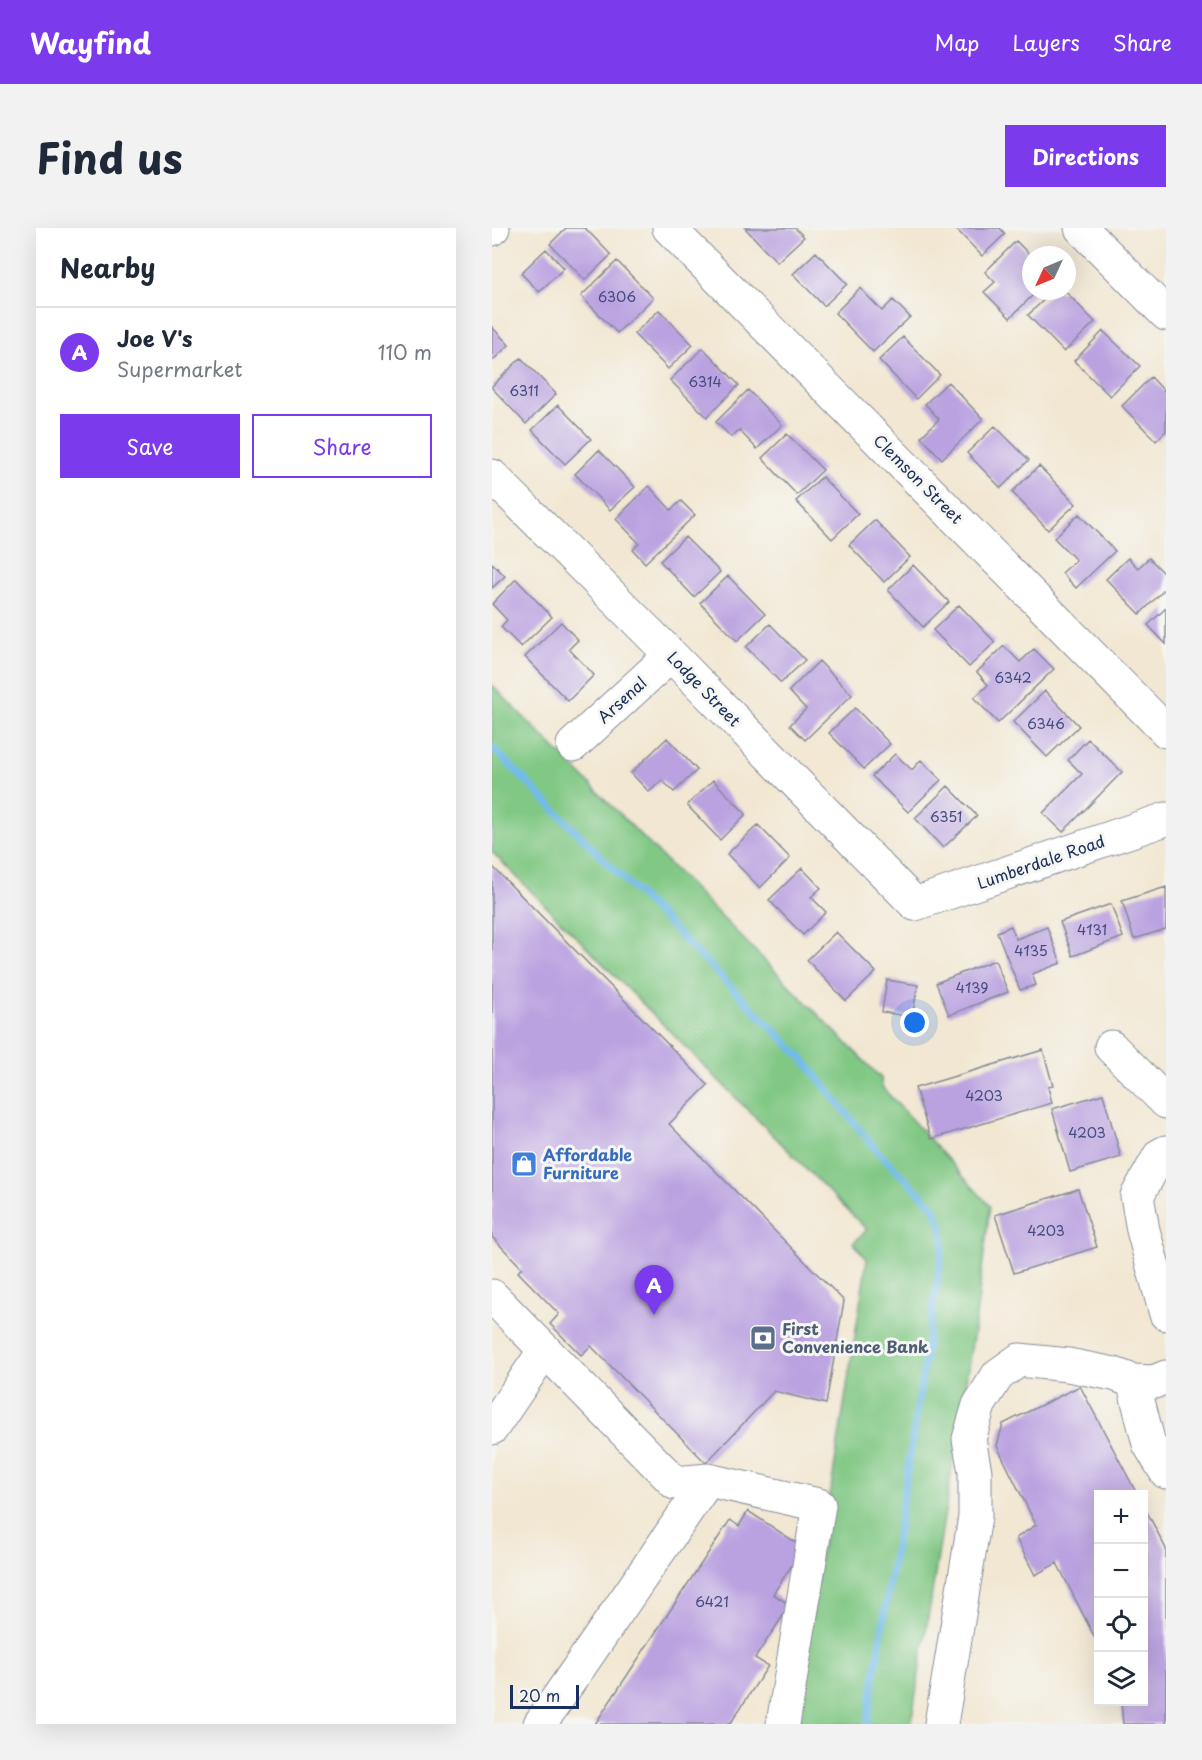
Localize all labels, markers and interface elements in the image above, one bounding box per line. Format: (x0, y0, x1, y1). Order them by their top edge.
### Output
text: Wayfind (30, 21, 151, 64)
text: Map (935, 26, 979, 58)
text: Layers (1012, 26, 1080, 58)
text: Share (1113, 26, 1172, 58)
text: Find us (36, 125, 183, 188)
button: Directions (1005, 125, 1166, 187)
north arrow (1022, 246, 1076, 300)
text: Nearby (60, 248, 155, 287)
house number: 6306 (598, 286, 636, 307)
text: Joe V's (117, 321, 193, 354)
text: A (72, 337, 87, 367)
text: 110 m (378, 337, 432, 367)
text: Supermarket (117, 354, 243, 384)
house number: 6314 (688, 371, 722, 392)
house number: 6311 (509, 380, 539, 401)
button: Save (60, 414, 240, 478)
button: Share (252, 414, 432, 478)
street label: Clemson Street (868, 428, 969, 529)
street label: Lodge Street (662, 645, 747, 732)
house number: 6342 (994, 667, 1032, 688)
street label: Arsenal (591, 671, 651, 728)
house number: 6346 (1027, 713, 1065, 734)
house number: 6351 (930, 806, 962, 827)
street label: Lumberdale Road (974, 828, 1108, 894)
house number: 4131 (1077, 919, 1107, 940)
house number: 4135 (1014, 940, 1048, 961)
house number: 4139 (956, 977, 988, 998)
your location (900, 1008, 929, 1037)
house number: 4203 (965, 1085, 1003, 1106)
house number: 4203 (1068, 1122, 1106, 1143)
place label: Affordable Furniture (543, 1142, 632, 1184)
shop icon: Affordable Furniture (509, 1149, 539, 1179)
house number: 4203 (1027, 1220, 1065, 1241)
pin: A (634, 1266, 674, 1315)
place label: First Convenience Bank (782, 1316, 929, 1358)
bank icon: First Convenience Bank (748, 1323, 778, 1353)
map controls (1094, 1490, 1148, 1706)
button: + (1094, 1490, 1148, 1544)
button: − (1094, 1544, 1148, 1598)
house number: 6421 (695, 1591, 729, 1612)
button: locate (1094, 1598, 1148, 1652)
button: layers (1094, 1652, 1148, 1706)
scale bar (510, 1682, 579, 1710)
text: 20 m (519, 1683, 560, 1707)

